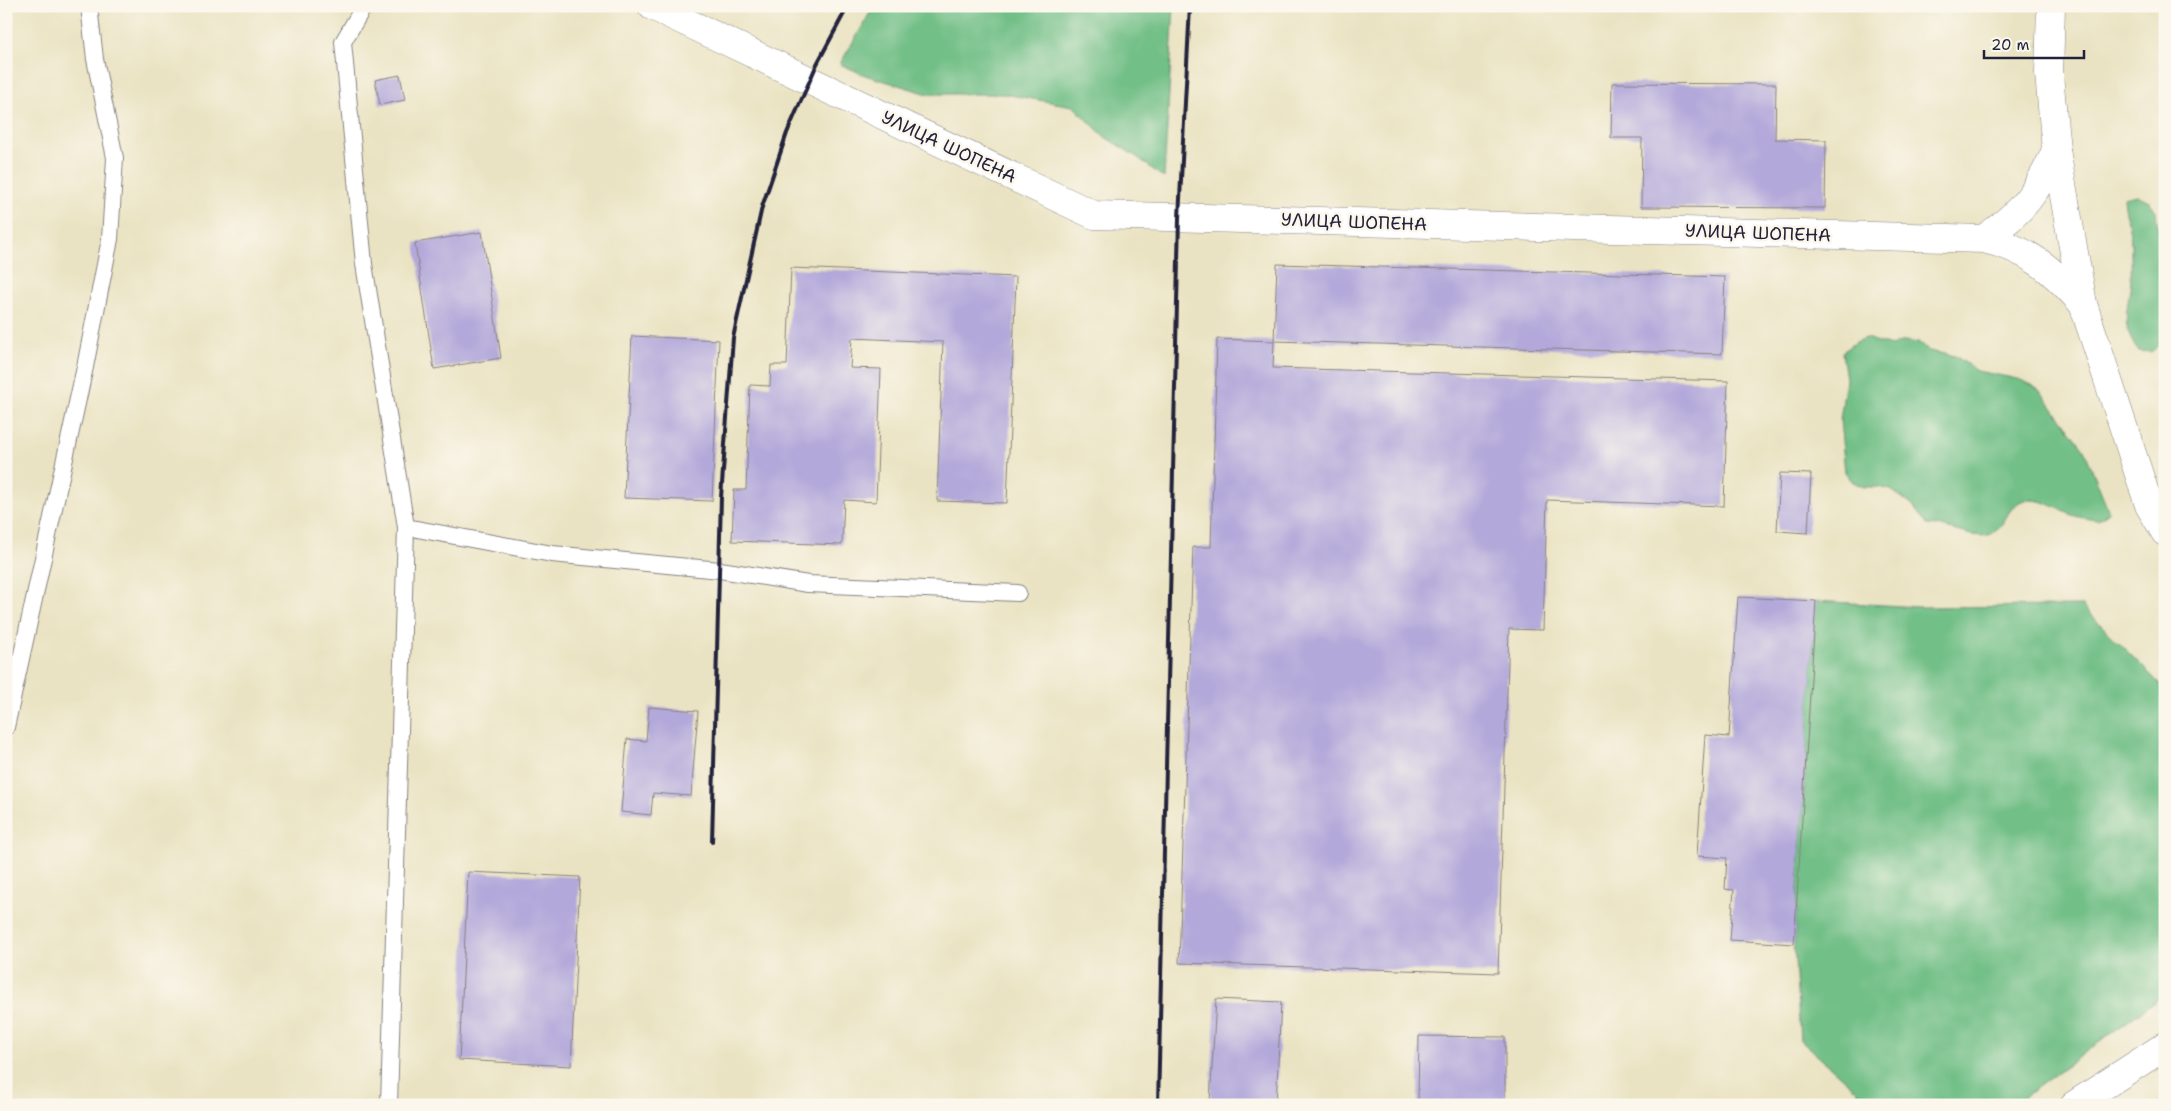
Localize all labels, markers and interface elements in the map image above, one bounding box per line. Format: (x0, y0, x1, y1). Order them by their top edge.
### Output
scale bar (1984, 28, 2084, 60)
text: 20 m (1991, 35, 2030, 55)
street label: УЛИЦА ШОПЕНА (878, 105, 1020, 189)
street label: УЛИЦА ШОПЕНА (1281, 207, 1427, 237)
street label: УЛИЦА ШОПЕНА (1685, 218, 1831, 248)

